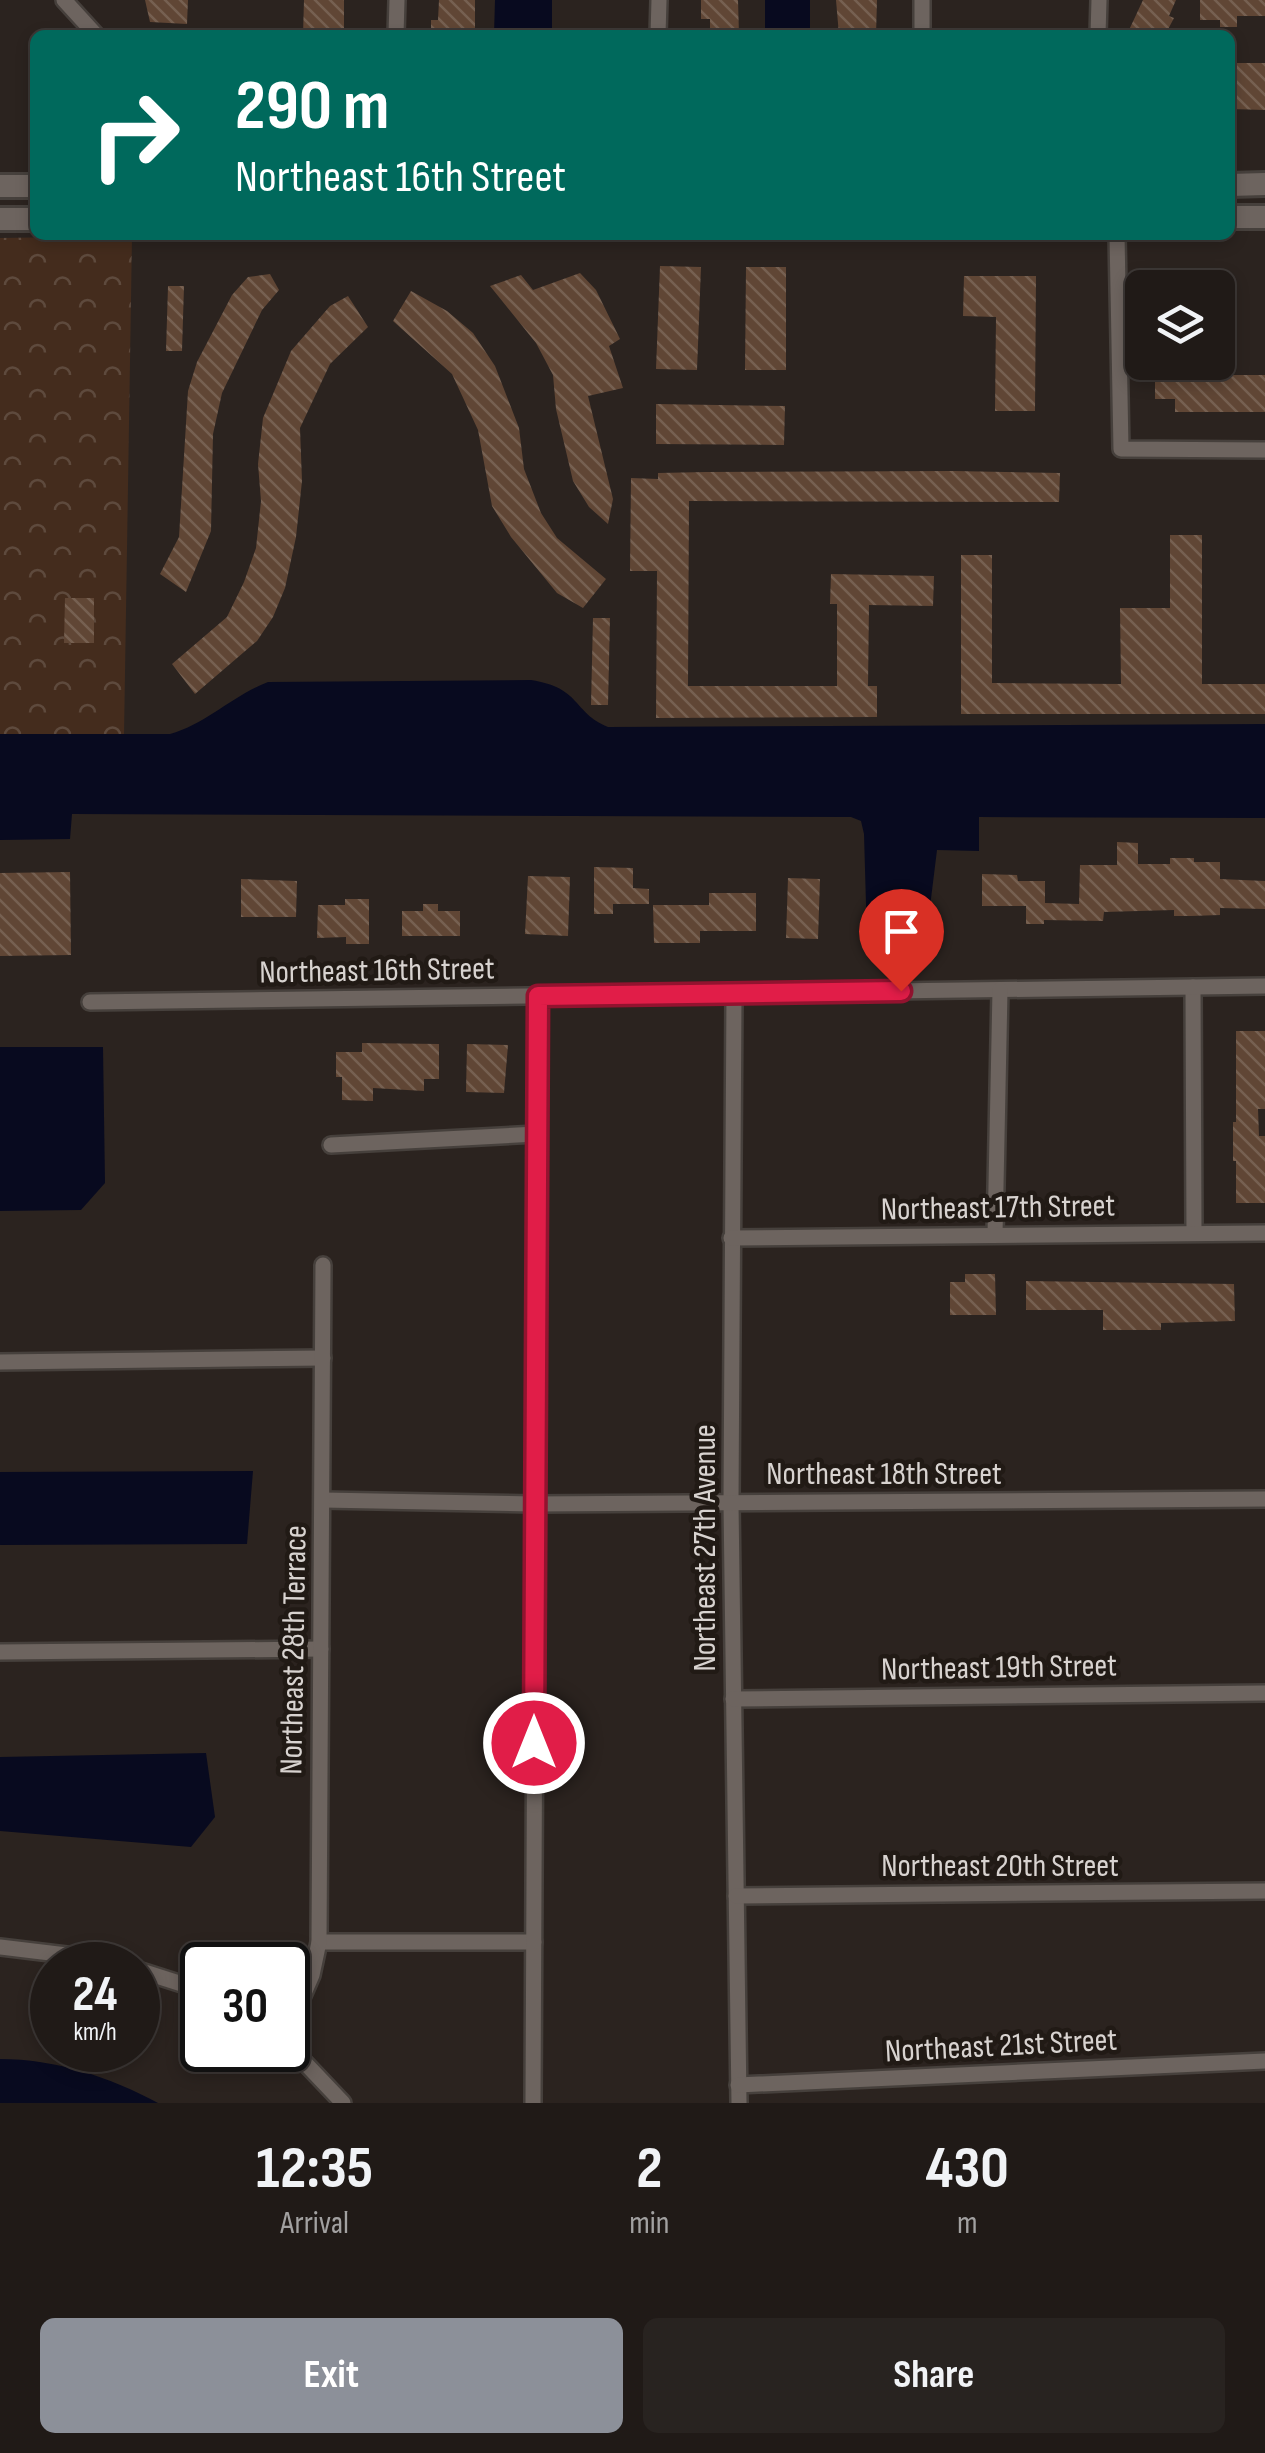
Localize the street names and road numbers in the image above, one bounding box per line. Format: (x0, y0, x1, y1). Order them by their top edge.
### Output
street label: Northeast 16th Street (259, 949, 495, 993)
street label: Northeast 17th Street (880, 1186, 1116, 1230)
street label: Northeast 27th Avenue (686, 1424, 725, 1672)
street label: Northeast 18th Street (766, 1455, 1002, 1494)
street label: Northeast 28th Terrace (272, 1525, 316, 1775)
street label: Northeast 19th Street (881, 1646, 1117, 1690)
street label: Northeast 20th Street (881, 1847, 1119, 1886)
street label: Northeast 21st Street (884, 2020, 1118, 2072)

